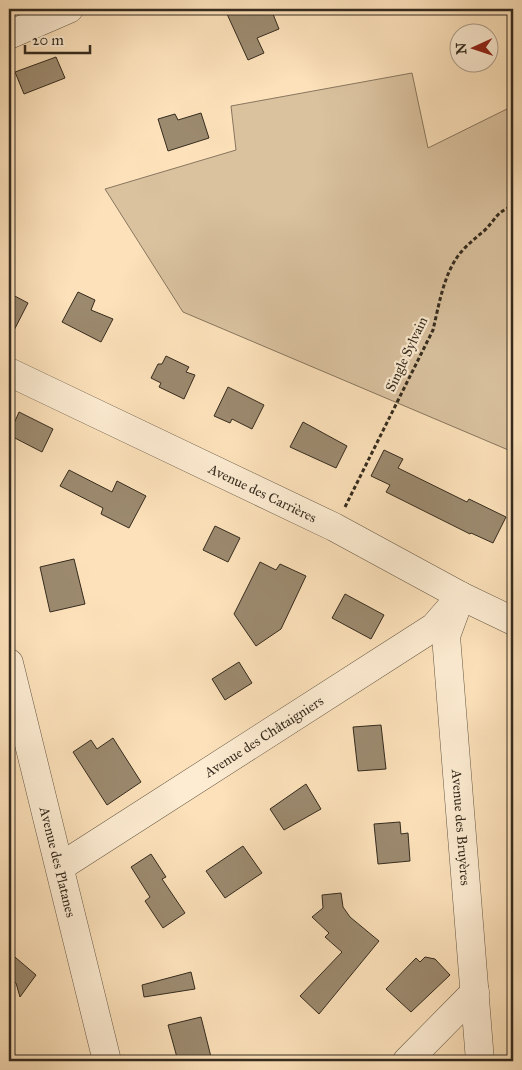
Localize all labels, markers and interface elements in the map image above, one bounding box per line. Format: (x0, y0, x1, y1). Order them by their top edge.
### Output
scale bar (25, 22, 90, 54)
north arrow (450, 22, 500, 72)
text: 20 m (32, 31, 64, 49)
text: N (453, 42, 470, 55)
street label: Single Sylvain (382, 314, 431, 394)
street label: Avenue des Carrières (205, 460, 319, 526)
street label: Avenue des Châtaigniers (200, 692, 327, 782)
street label: Avenue des Bruyères (448, 768, 474, 886)
street label: Avenue des Platanes (35, 804, 79, 919)

